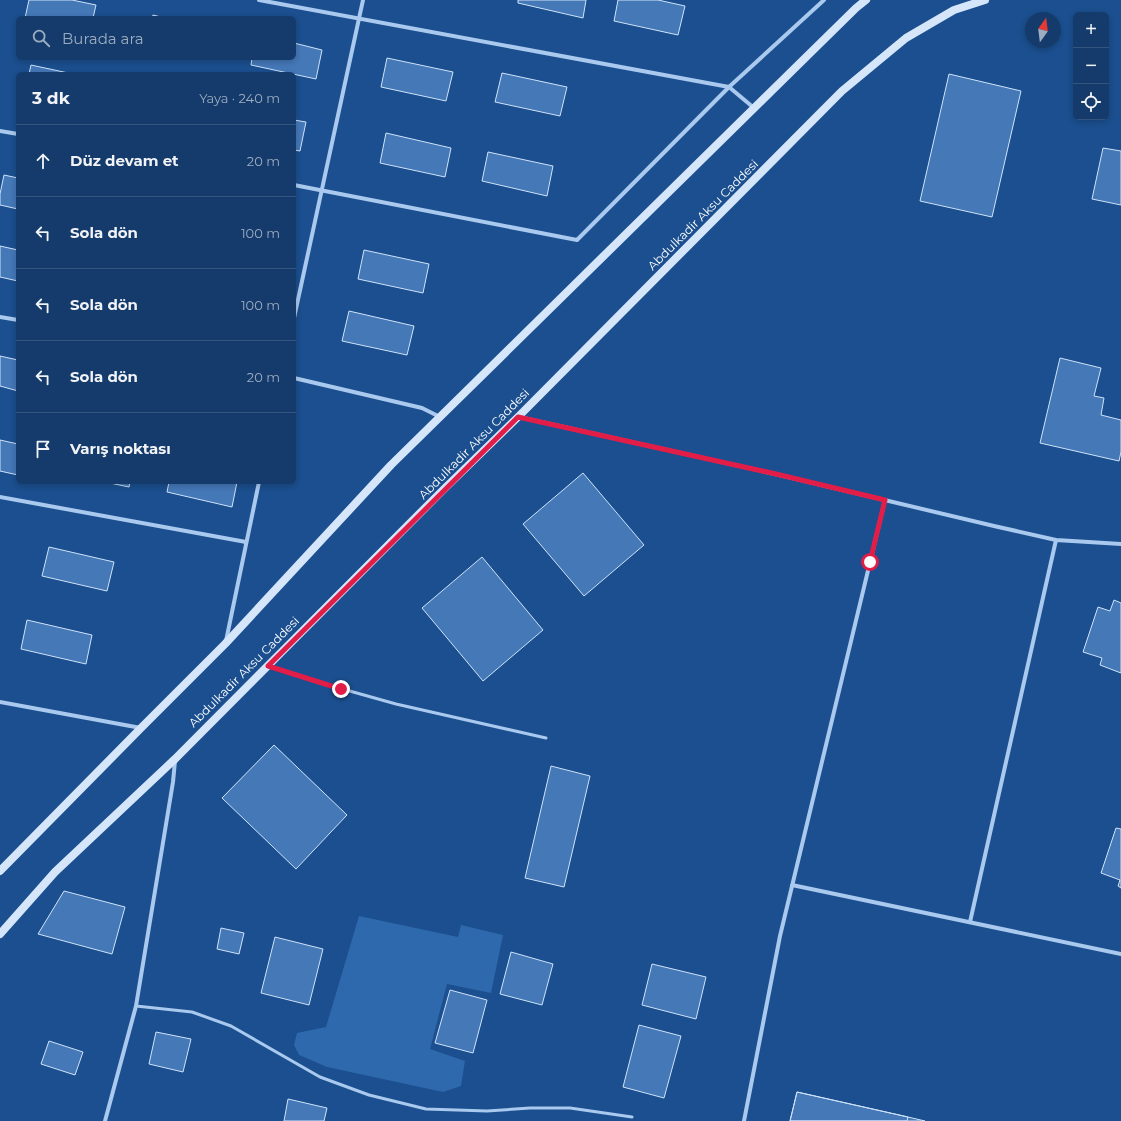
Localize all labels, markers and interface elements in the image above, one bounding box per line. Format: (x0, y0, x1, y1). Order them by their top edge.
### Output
north arrow (1025, 12, 1061, 48)
map controls (1073, 12, 1109, 120)
button: + (1073, 12, 1109, 48)
search box (16, 16, 296, 60)
icon: search (30, 27, 52, 49)
text: Burada ara (62, 29, 144, 48)
button: − (1073, 48, 1109, 84)
button: locate (1073, 84, 1109, 120)
text: 3 dk (32, 88, 70, 108)
text: Yaya · 240 m (199, 90, 280, 106)
icon: ahead (32, 150, 54, 172)
text: Düz devam et (70, 151, 179, 170)
text: 20 m (247, 153, 280, 169)
street label: Abdulkadir Aksu Caddesi (644, 156, 761, 273)
icon: left (32, 222, 54, 244)
text: Sola dön (70, 223, 138, 242)
text: 100 m (241, 225, 280, 241)
icon: left (32, 294, 54, 316)
text: Sola dön (70, 295, 138, 314)
text: 100 m (241, 297, 280, 313)
icon: left (32, 366, 54, 388)
text: Sola dön (70, 367, 138, 386)
text: 20 m (247, 369, 280, 385)
street label: Abdulkadir Aksu Caddesi (415, 385, 532, 502)
icon: arrive (32, 438, 54, 460)
text: Varış noktası (70, 439, 171, 458)
route start (861, 553, 879, 571)
street label: Abdulkadir Aksu Caddesi (185, 613, 302, 730)
route end (332, 680, 350, 698)

